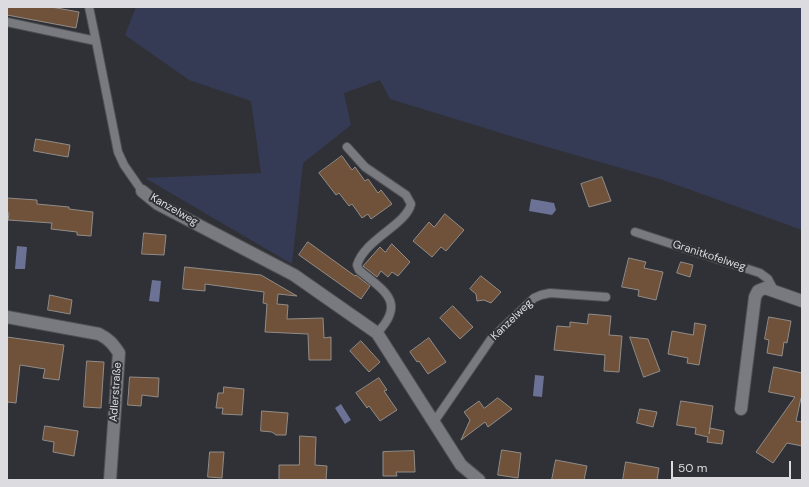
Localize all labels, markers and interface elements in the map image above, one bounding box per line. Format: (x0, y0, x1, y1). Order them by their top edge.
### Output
street label: Kanzelweg (148, 191, 200, 229)
street label: Granitkofelweg (671, 238, 747, 274)
street label: Kanzelweg (488, 297, 536, 343)
street label: Adlerstraße (107, 362, 125, 422)
scale bar (673, 453, 793, 479)
text: 50 m (678, 460, 707, 476)

